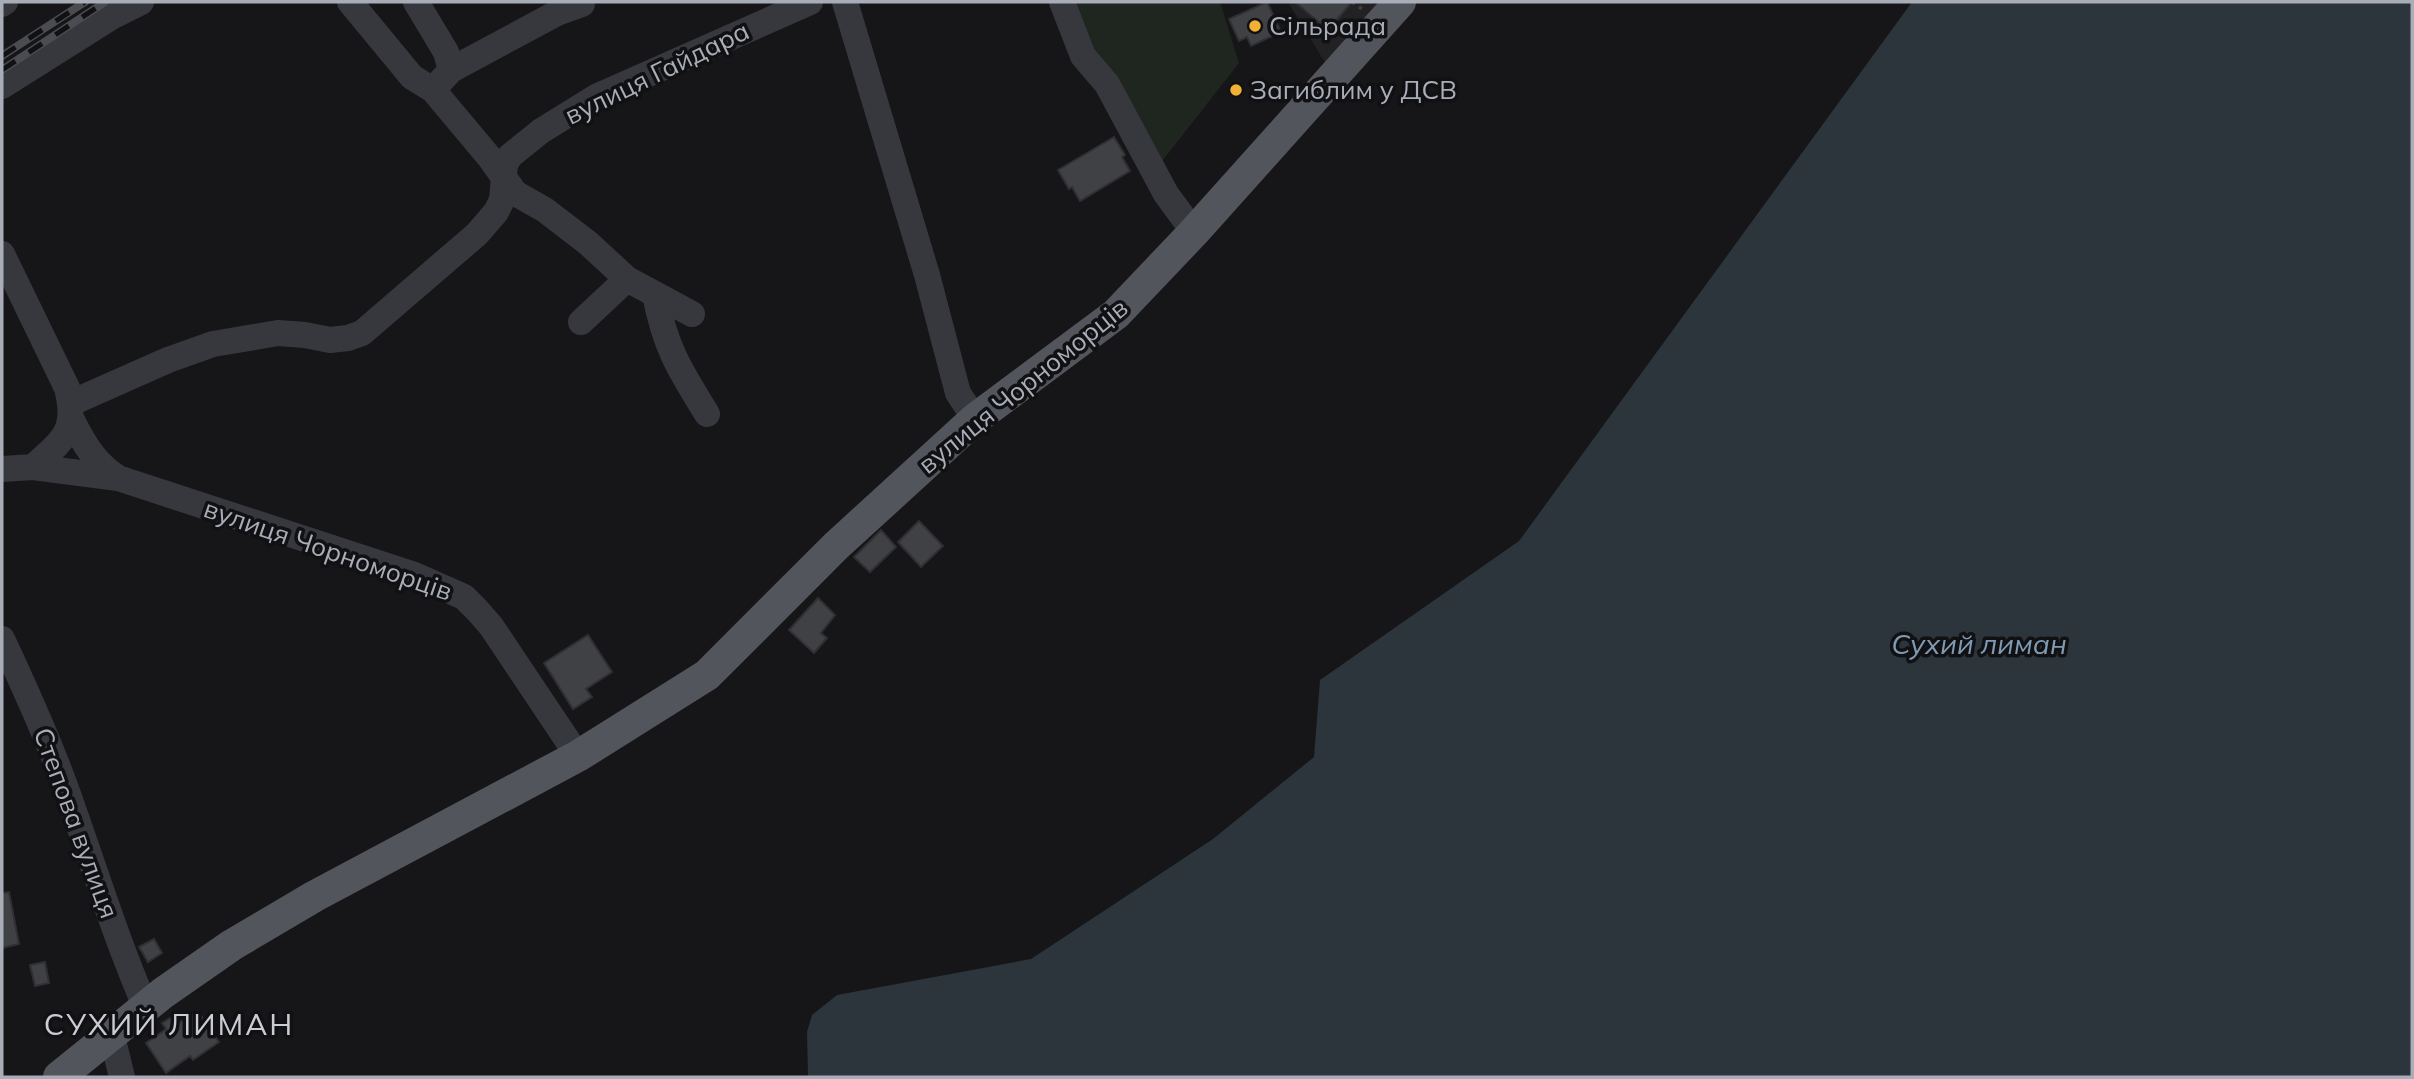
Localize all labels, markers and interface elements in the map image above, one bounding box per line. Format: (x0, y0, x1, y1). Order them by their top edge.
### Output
place label: Сільрада (1269, 9, 1386, 42)
street label: вулиця Гайдара (559, 14, 754, 131)
marker: Сільрада (1247, 18, 1263, 34)
place label: Загиблим у ДСВ (1250, 73, 1457, 106)
marker: Загиблим у ДСВ (1228, 82, 1244, 98)
street label: вулиця Чорноморців (911, 291, 1134, 480)
street label: вулиця Чорноморців (200, 492, 457, 608)
water label: Сухий лиман (1891, 626, 2067, 661)
street label: Степова вулиця (27, 723, 126, 923)
district label: СУХИЙ ЛИМАН (44, 1005, 294, 1043)

